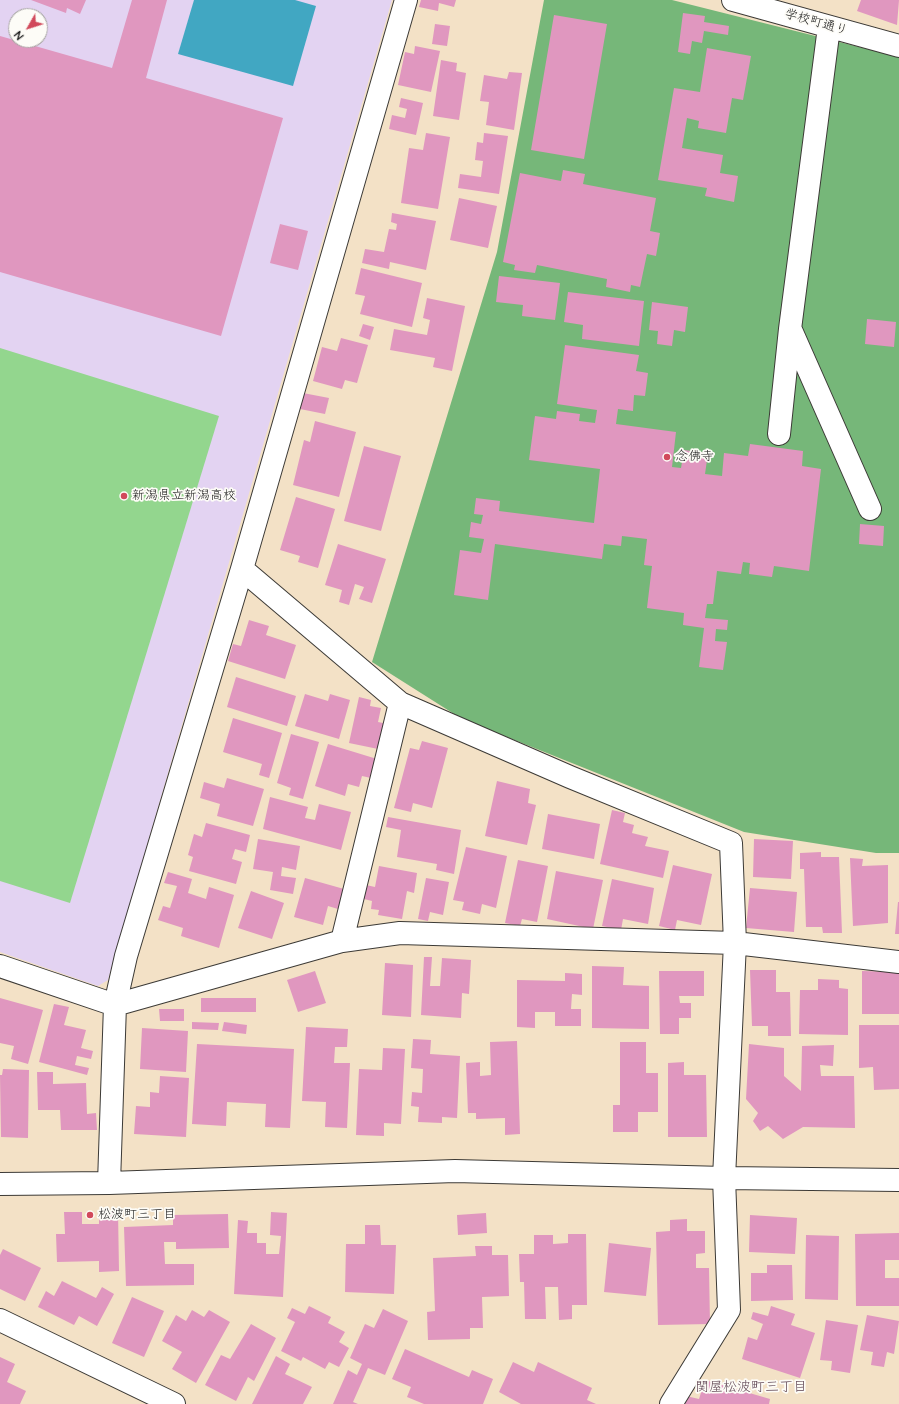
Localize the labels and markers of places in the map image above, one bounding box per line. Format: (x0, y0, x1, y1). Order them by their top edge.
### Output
place label: 念佛寺 (675, 449, 714, 465)
marker: 念佛寺 (662, 452, 672, 462)
place label: 新潟県立新潟高校 (132, 488, 236, 504)
marker: 新潟県立新潟高校 (119, 491, 129, 501)
place label: 松波町三丁目 (98, 1207, 176, 1223)
marker: 松波町三丁目 (85, 1210, 95, 1220)

